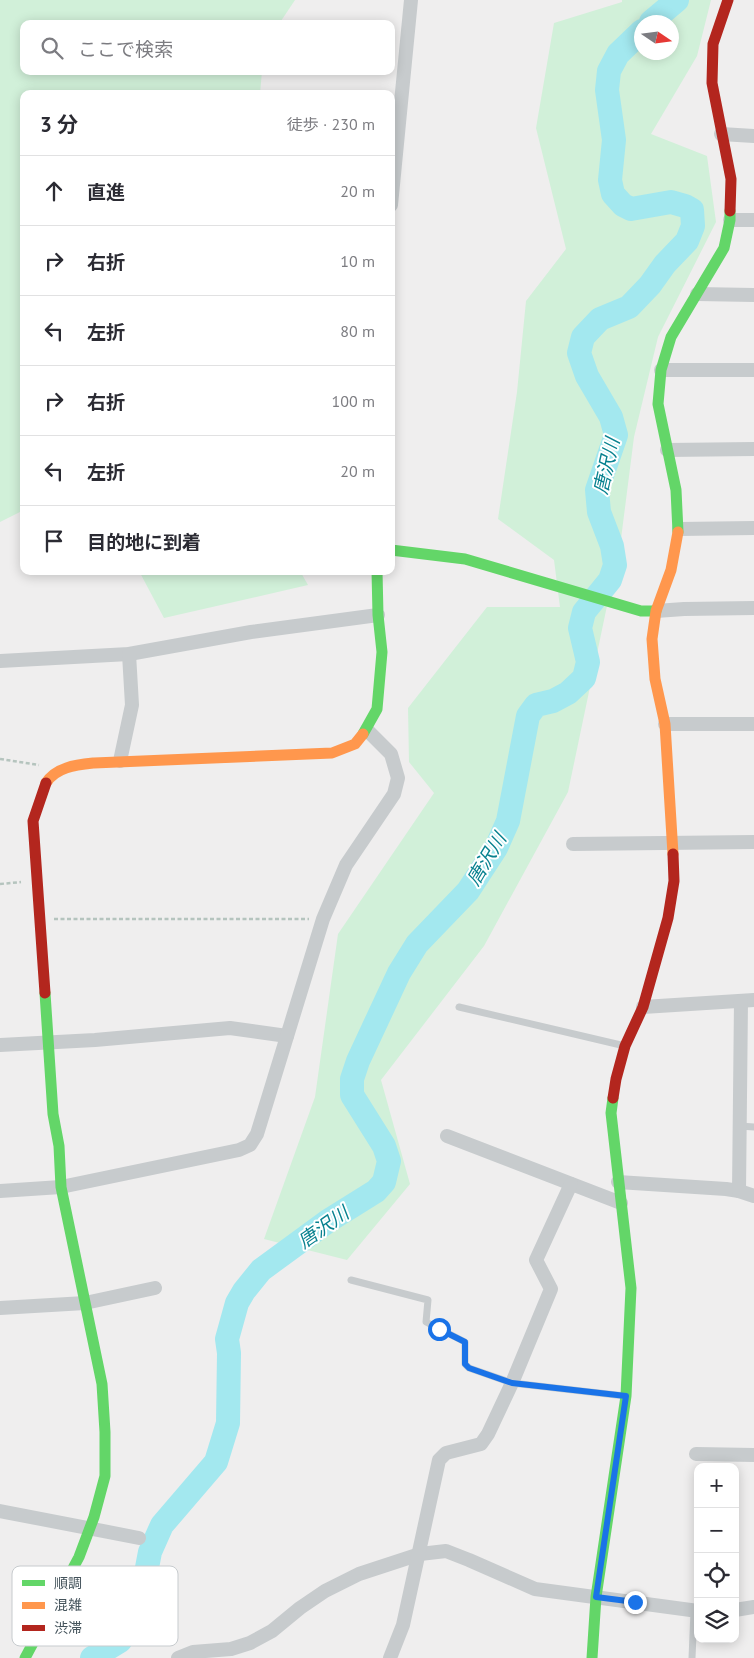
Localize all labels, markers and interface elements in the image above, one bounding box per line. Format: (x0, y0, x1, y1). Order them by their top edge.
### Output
north arrow (634, 15, 679, 60)
search box (20, 20, 395, 75)
icon: search (38, 34, 66, 62)
text: ここで検索 (78, 37, 173, 61)
text: 3 分 (40, 111, 78, 138)
text: 徒歩 · 230 m (287, 114, 375, 134)
icon: ahead (40, 177, 68, 205)
text: 直進 (87, 180, 125, 204)
text: 20 m (340, 181, 375, 201)
icon: right (40, 247, 68, 275)
text: 右折 (87, 250, 125, 274)
text: 10 m (340, 251, 375, 271)
icon: left (40, 317, 68, 345)
text: 左折 (87, 320, 125, 344)
text: 80 m (340, 321, 375, 341)
icon: right (40, 387, 68, 415)
text: 右折 (87, 390, 125, 414)
text: 100 m (332, 391, 375, 411)
water label: 唐沢川 (588, 434, 625, 496)
icon: left (40, 457, 68, 485)
text: 左折 (87, 460, 125, 484)
text: 20 m (340, 461, 375, 481)
icon: arrive (40, 527, 68, 555)
text: 目的地に到着 (87, 530, 201, 554)
water label: 唐沢川 (461, 827, 512, 890)
water label: 唐沢川 (293, 1200, 355, 1253)
route start (428, 1318, 451, 1341)
map controls (694, 1463, 739, 1643)
button: + (694, 1463, 739, 1508)
button: − (694, 1508, 739, 1553)
button: locate (694, 1553, 739, 1598)
legend (12, 1566, 178, 1646)
text: 順調 (54, 1574, 82, 1592)
route end (624, 1591, 647, 1614)
text: 混雑 (54, 1596, 82, 1614)
button: layers (694, 1598, 739, 1643)
text: 渋滞 (54, 1619, 82, 1637)

